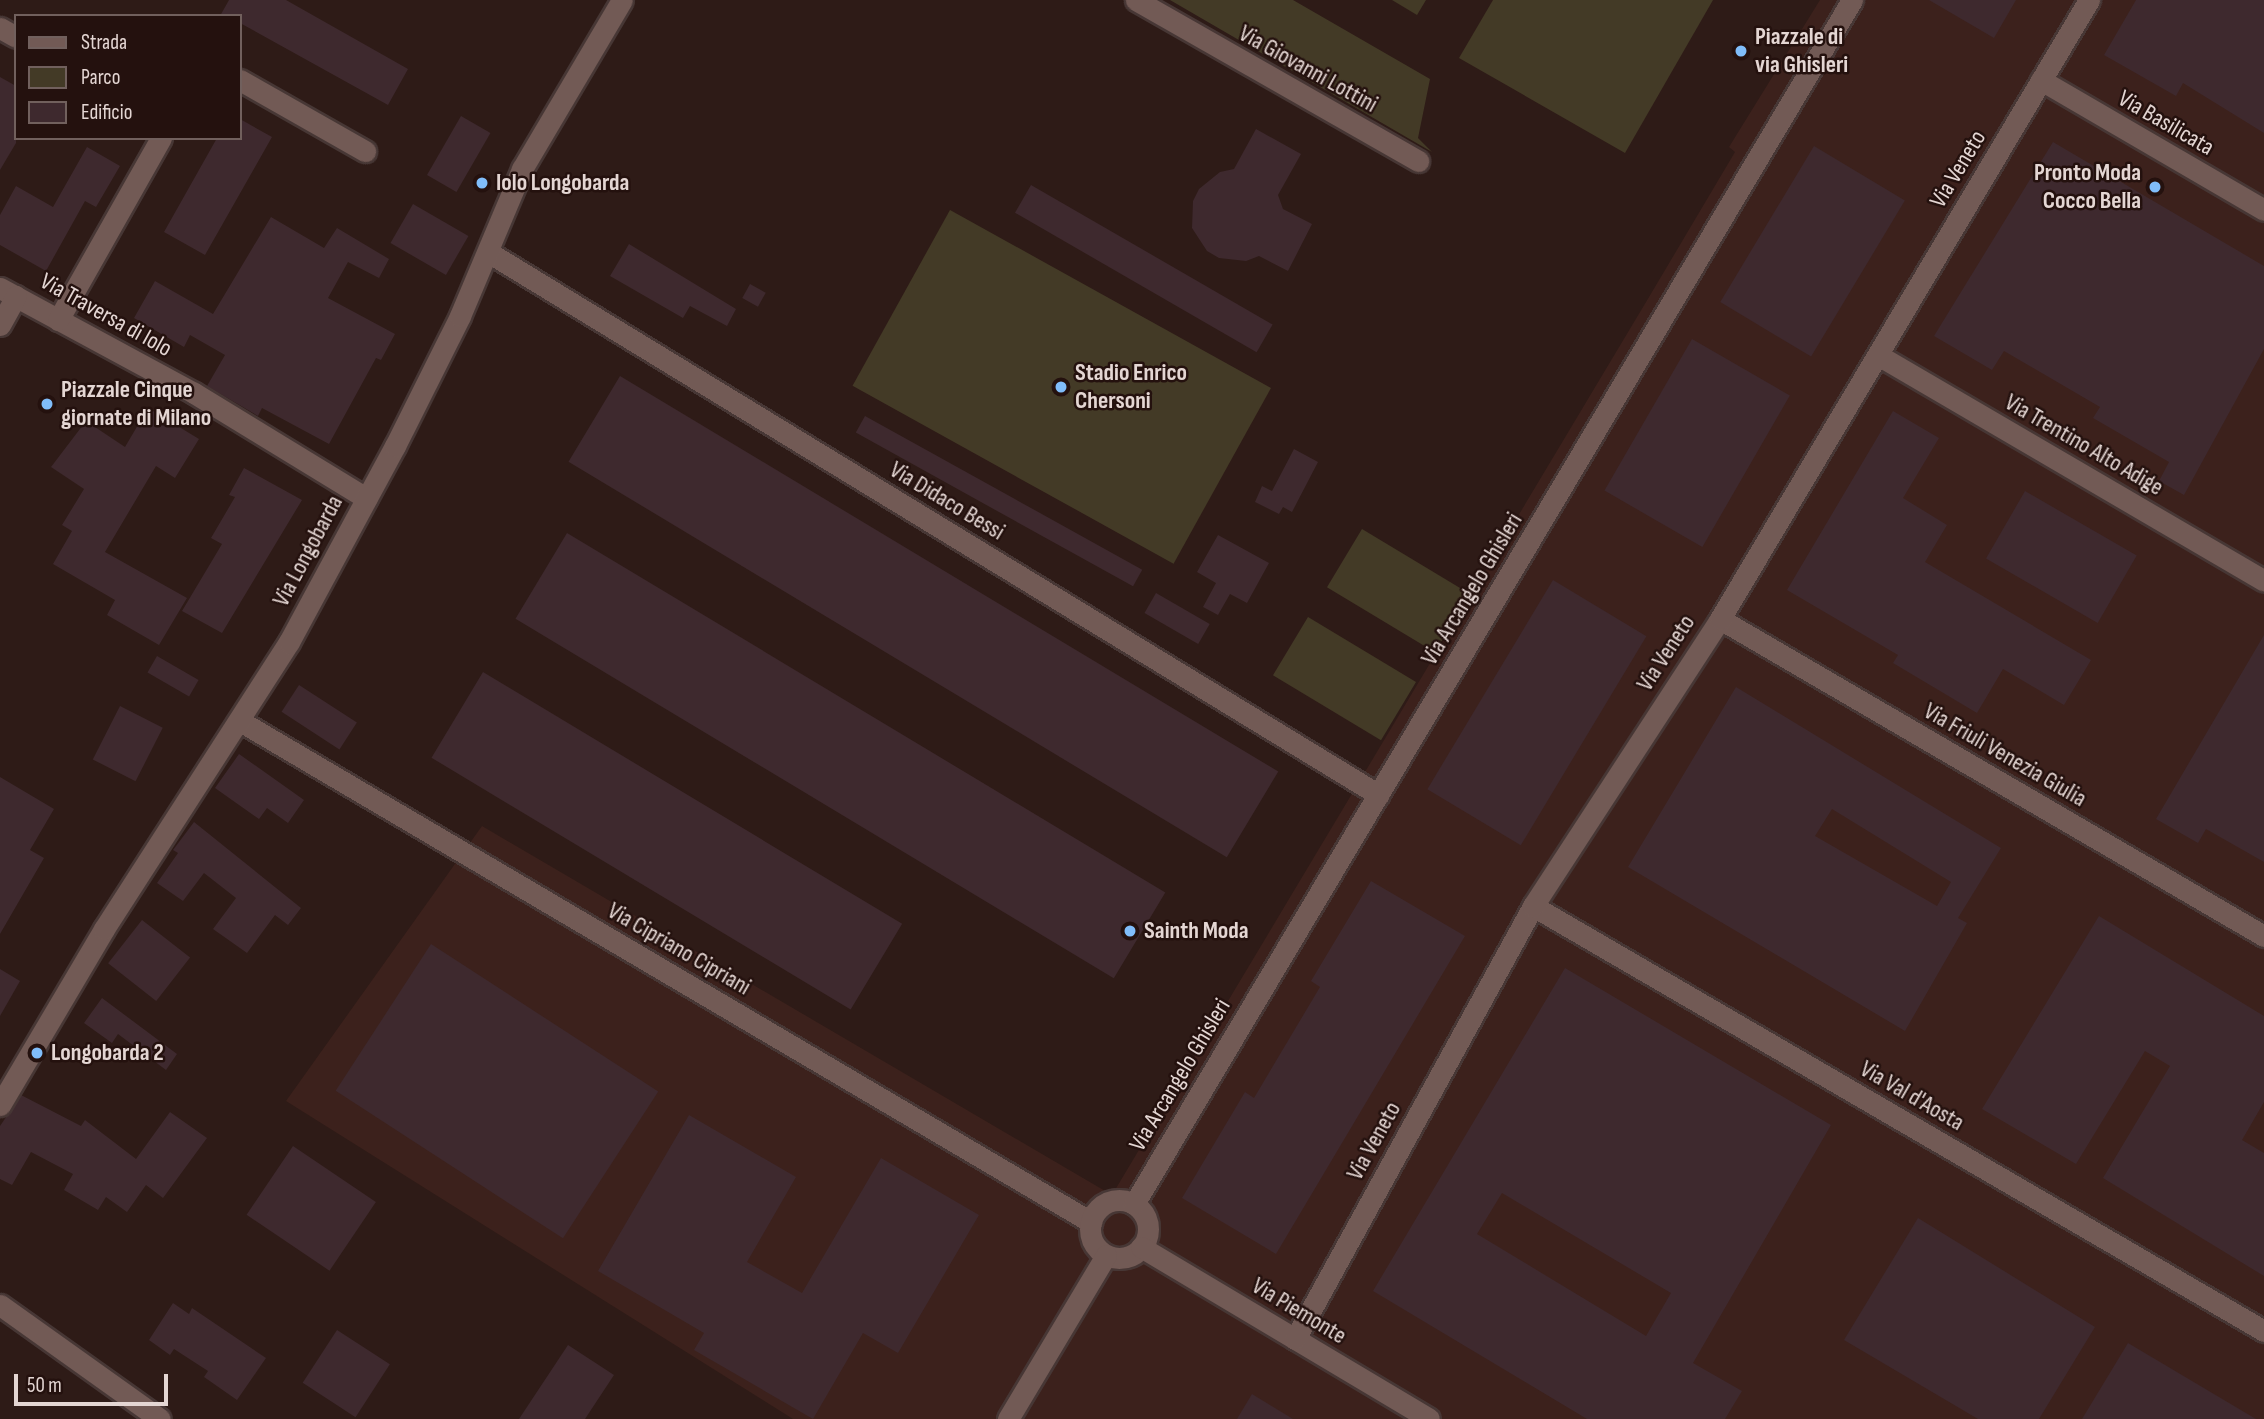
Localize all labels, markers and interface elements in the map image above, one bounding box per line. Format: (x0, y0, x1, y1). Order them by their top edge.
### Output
legend (14, 14, 242, 140)
street label: Via Giovanni Lottini (1234, 19, 1382, 119)
place label: Piazzale di via Ghisleri (1755, 23, 1848, 79)
text: Strada (81, 30, 127, 55)
marker: Piazzale di via Ghisleri (1733, 43, 1749, 59)
text: Parco (81, 65, 120, 90)
street label: Via Basilicata (2113, 84, 2219, 162)
text: Edificio (81, 100, 132, 125)
street label: Via Veneto (1924, 125, 1992, 213)
place label: Pronto Moda Cocco Bella (2034, 159, 2141, 215)
place label: Iolo Longobarda (496, 169, 629, 197)
marker: Iolo Longobarda (474, 175, 490, 191)
marker: Pronto Moda Cocco Bella (2147, 179, 2163, 195)
street label: Via Traversa di Iolo (35, 267, 177, 363)
place label: Stadio Enrico Chersoni (1075, 359, 1187, 415)
place label: Piazzale Cinque giornate di Milano (61, 376, 211, 432)
marker: Stadio Enrico Chersoni (1053, 379, 1069, 395)
street label: Via Trentino Alto Adige (2000, 388, 2168, 502)
marker: Piazzale Cinque giornate di Milano (39, 396, 55, 412)
street label: Via Didaco Bessi (884, 455, 1010, 547)
street label: Via Longobarda (267, 491, 349, 611)
street label: Via Arcangelo Ghisleri (1415, 508, 1529, 670)
street label: Via Veneto (1631, 610, 1701, 696)
street label: Via Friuli Venezia Giulia (1919, 697, 2091, 813)
street label: Via Cipriano Cipriani (602, 896, 756, 1002)
place label: Sainth Moda (1144, 917, 1249, 945)
marker: Sainth Moda (1122, 923, 1138, 939)
street label: Via Arcangelo Ghisleri (1123, 994, 1237, 1156)
place label: Longobarda 2 (51, 1039, 164, 1067)
marker: Longobarda 2 (29, 1045, 45, 1061)
street label: Via Val d'Aosta (1855, 1055, 1969, 1137)
street label: Via Veneto (1341, 1097, 1407, 1185)
street label: Via Piemonte (1247, 1272, 1351, 1350)
scale bar (18, 1360, 172, 1404)
text: 50 m (27, 1373, 62, 1398)

